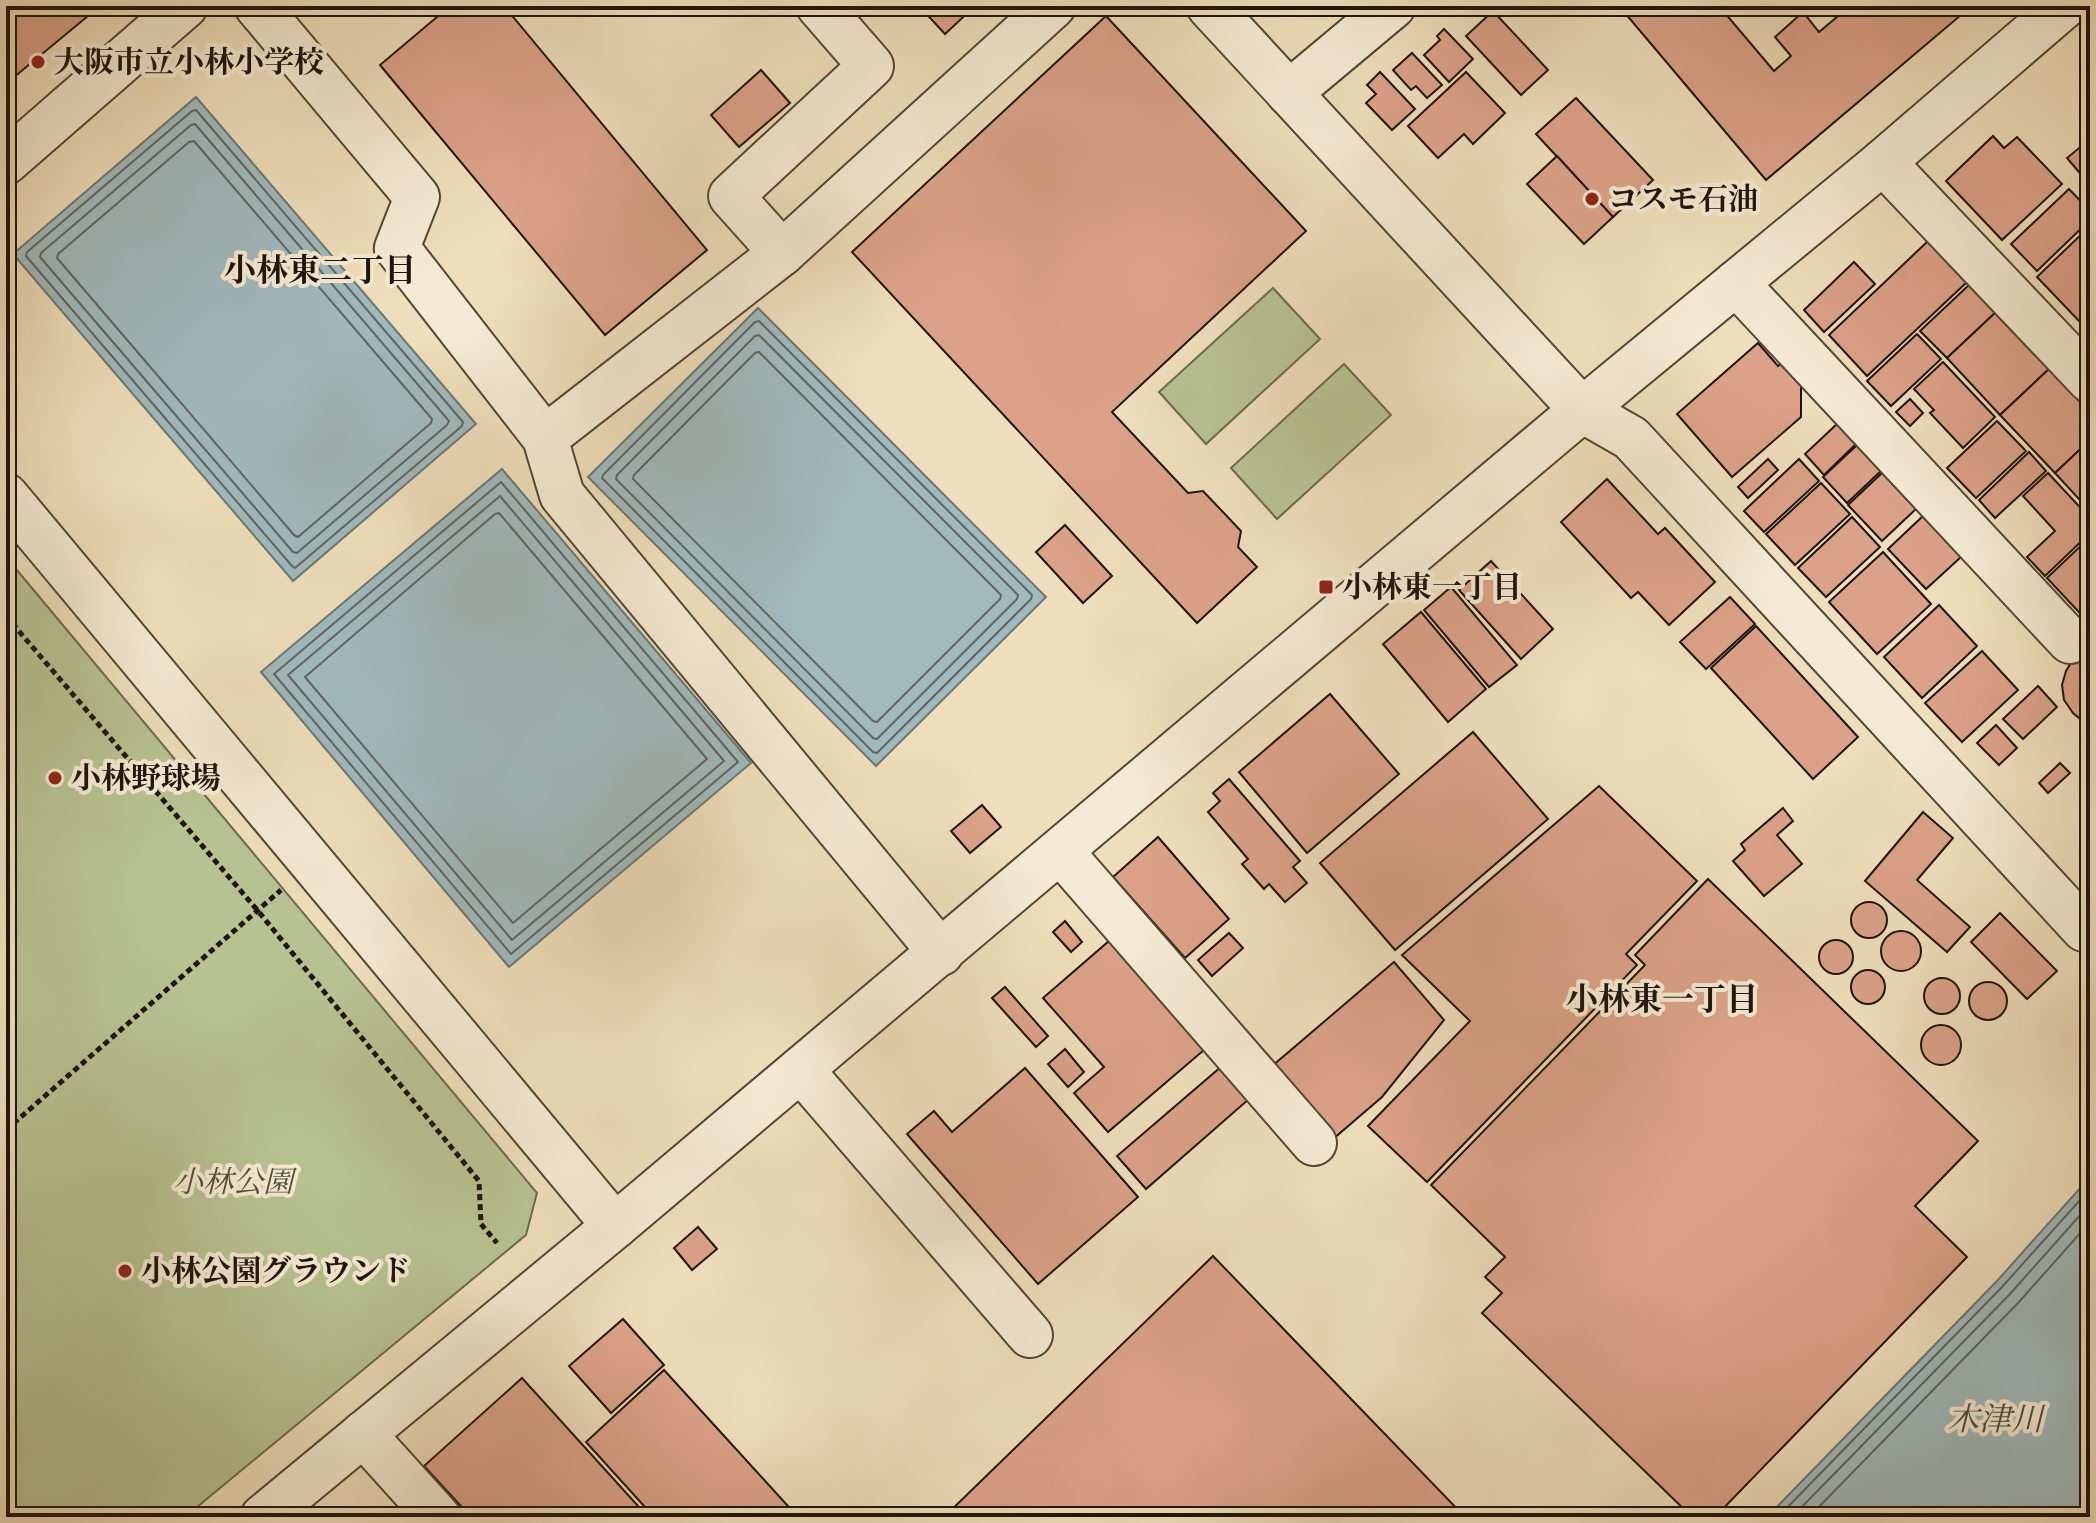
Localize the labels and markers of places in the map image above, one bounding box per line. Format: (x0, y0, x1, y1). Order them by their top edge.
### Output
place label: 大阪市立小林小学校 (54, 44, 324, 80)
marker: 大阪市立小林小学校 (29, 53, 47, 71)
place label: コスモ石油 (1608, 181, 1758, 217)
marker: コスモ石油 (1583, 190, 1601, 208)
place label: 小林東一丁目 (1342, 569, 1522, 605)
marker: 小林東一丁目 (1317, 578, 1335, 596)
place label: 小林野球場 (71, 760, 221, 796)
marker: 小林野球場 (46, 769, 64, 787)
place label: 小林公園グラウンド (141, 1253, 411, 1289)
marker: 小林公園グラウンド (116, 1262, 134, 1280)

